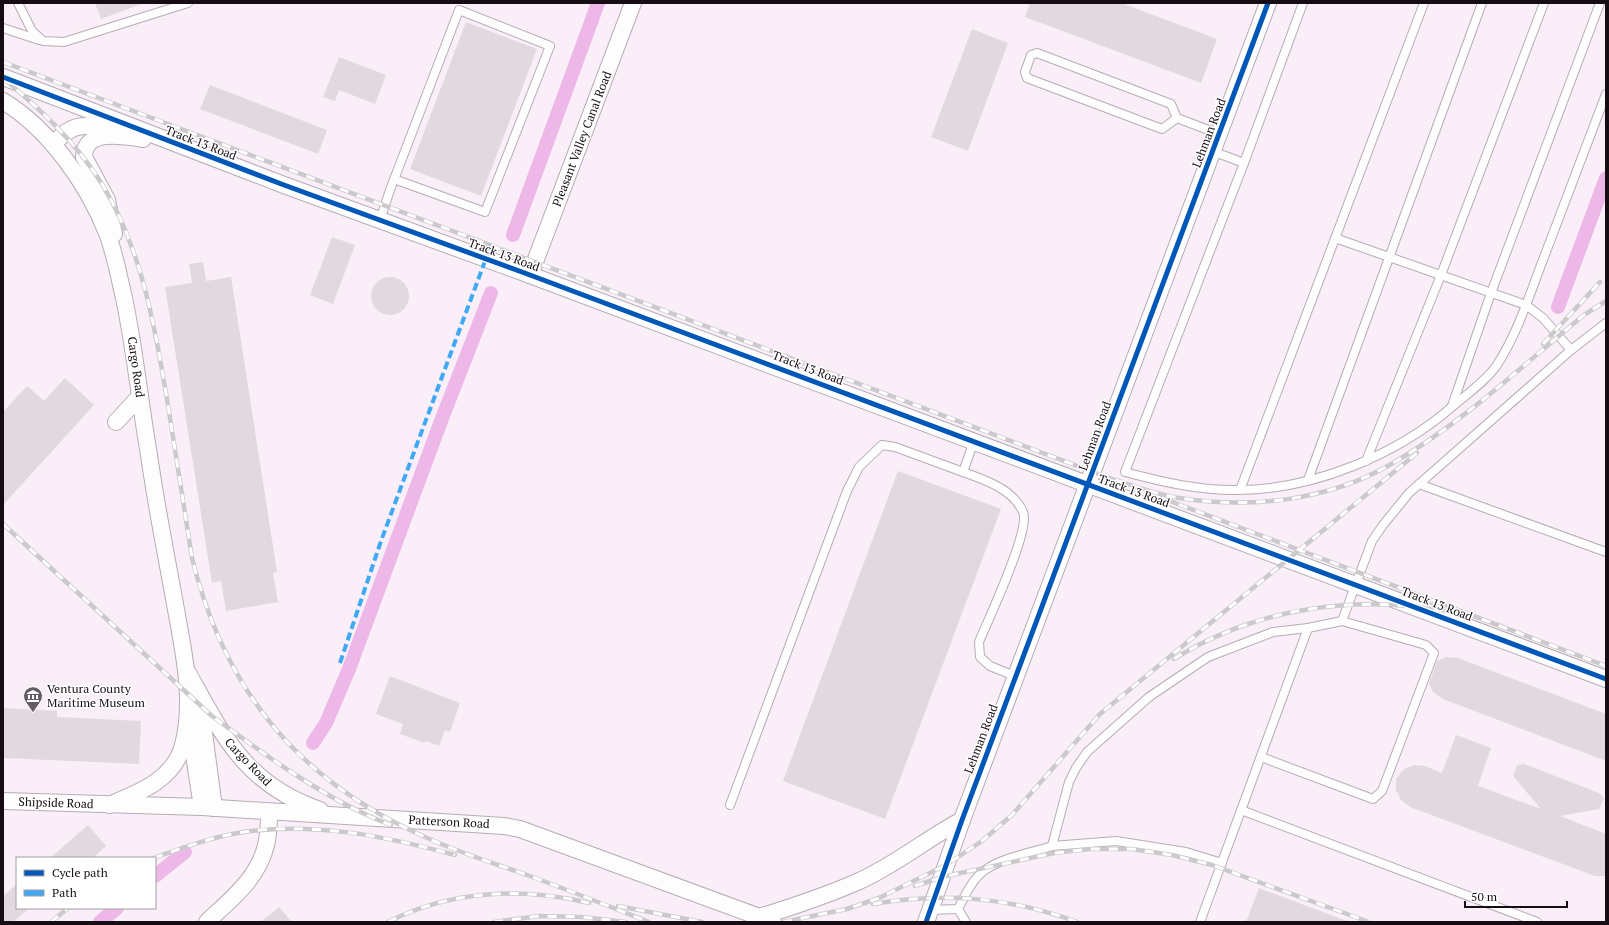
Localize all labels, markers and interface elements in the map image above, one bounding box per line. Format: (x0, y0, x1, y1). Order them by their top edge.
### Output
street label: Pleasant Valley Canal Road (549, 69, 614, 209)
street label: Lehman Road (1188, 96, 1229, 170)
street label: Track 13 Road (164, 122, 239, 163)
street label: Track 13 Road (466, 235, 542, 275)
street label: Cargo Road (125, 336, 148, 399)
street label: Track 13 Road (771, 347, 846, 388)
street label: Lehman Road (1075, 399, 1114, 473)
street label: Track 13 Road (1096, 471, 1172, 511)
street label: Track 13 Road (1400, 583, 1475, 624)
place label: Ventura County Maritime Museum (47, 681, 145, 710)
museum icon: Ventura County Maritime Museum (22, 685, 44, 713)
street label: Lehman Road (960, 702, 1001, 776)
street label: Cargo Road (222, 734, 275, 789)
street label: Shipside Road (18, 794, 94, 811)
street label: Patterson Road (408, 812, 490, 831)
legend (16, 857, 156, 909)
text: Cycle path (52, 865, 108, 880)
scale bar (1465, 883, 1567, 909)
text: Path (52, 885, 77, 900)
text: 50 m (1471, 889, 1498, 904)

